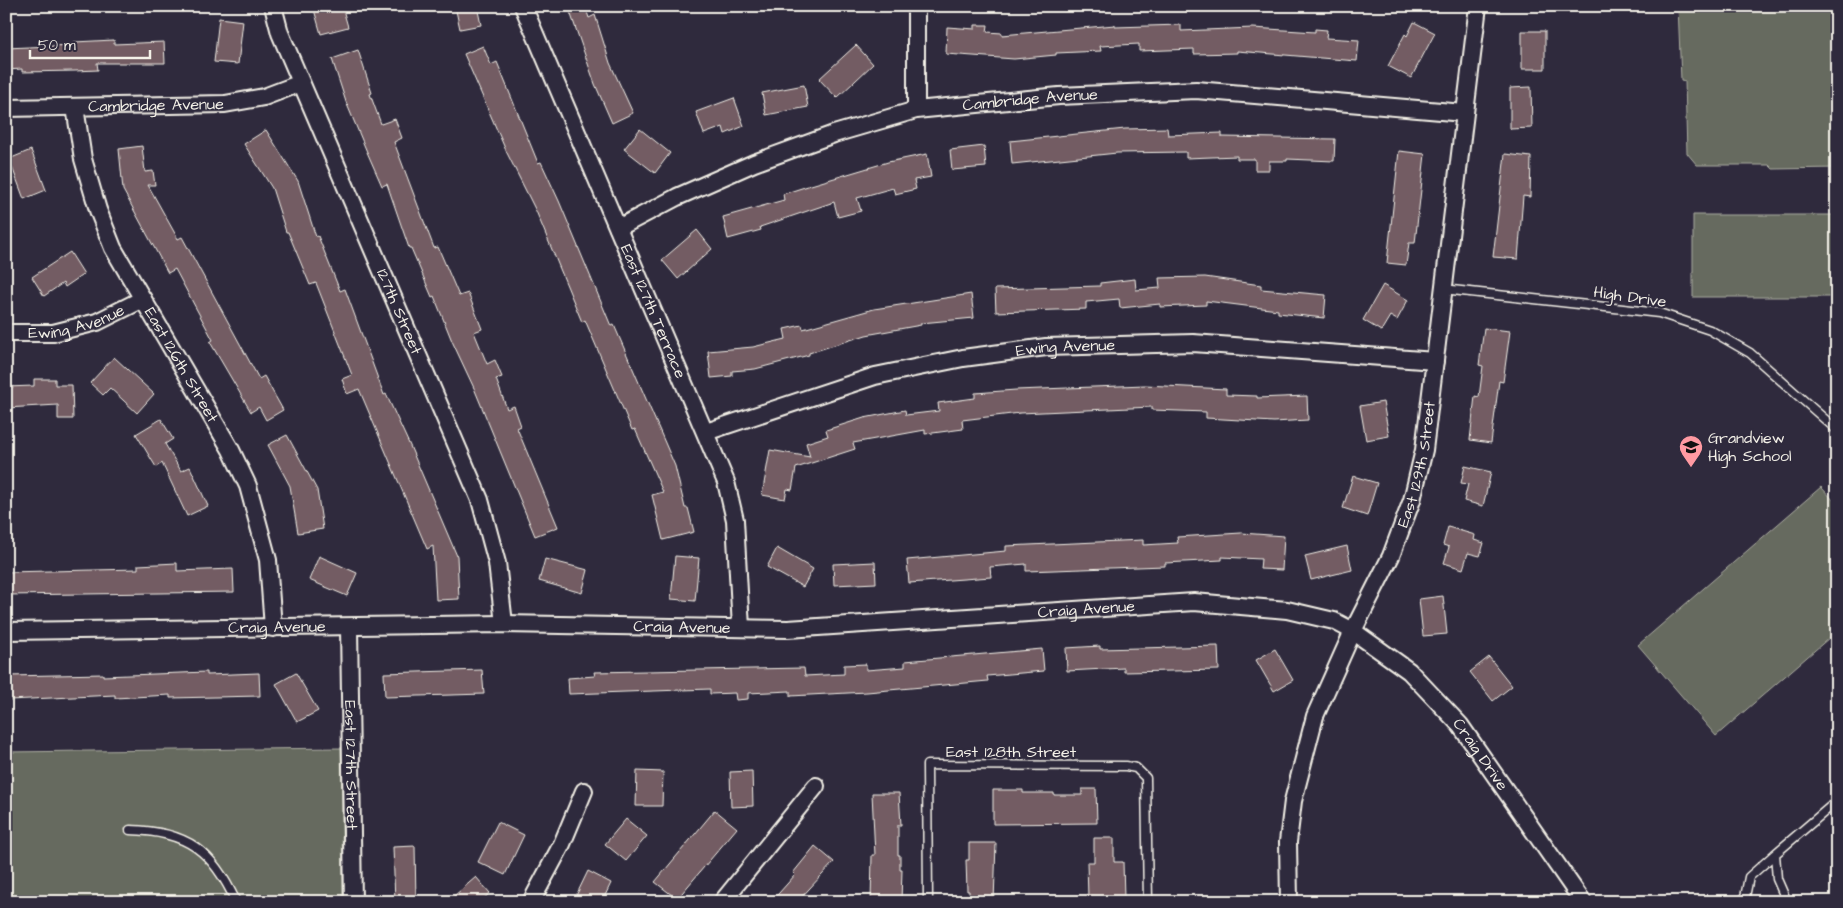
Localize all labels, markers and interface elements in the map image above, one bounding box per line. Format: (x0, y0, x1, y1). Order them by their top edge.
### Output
scale bar (30, 28, 150, 60)
text: 50 m (38, 35, 76, 56)
street label: Cambridge Avenue (962, 83, 1099, 116)
street label: Cambridge Avenue (88, 93, 224, 117)
street label: East 127th Terrace (615, 241, 692, 382)
street label: 127th Street (371, 265, 428, 358)
street label: High Drive (1592, 281, 1668, 314)
street label: Ewing Avenue (28, 299, 129, 344)
street label: East 126th Street (139, 303, 224, 427)
street label: Ewing Avenue (1014, 334, 1116, 362)
street label: East 129th Street (1392, 400, 1441, 531)
place label: Grandview High School (1708, 427, 1792, 468)
school or university icon: Grandview High School (1678, 434, 1704, 468)
street label: Craig Avenue (1037, 595, 1136, 623)
street label: Craig Avenue (633, 615, 731, 639)
street label: Craig Avenue (228, 616, 326, 639)
street label: East 127th Street (339, 700, 363, 831)
street label: Craig Drive (1448, 713, 1514, 795)
street label: East 128th Street (946, 741, 1077, 763)

